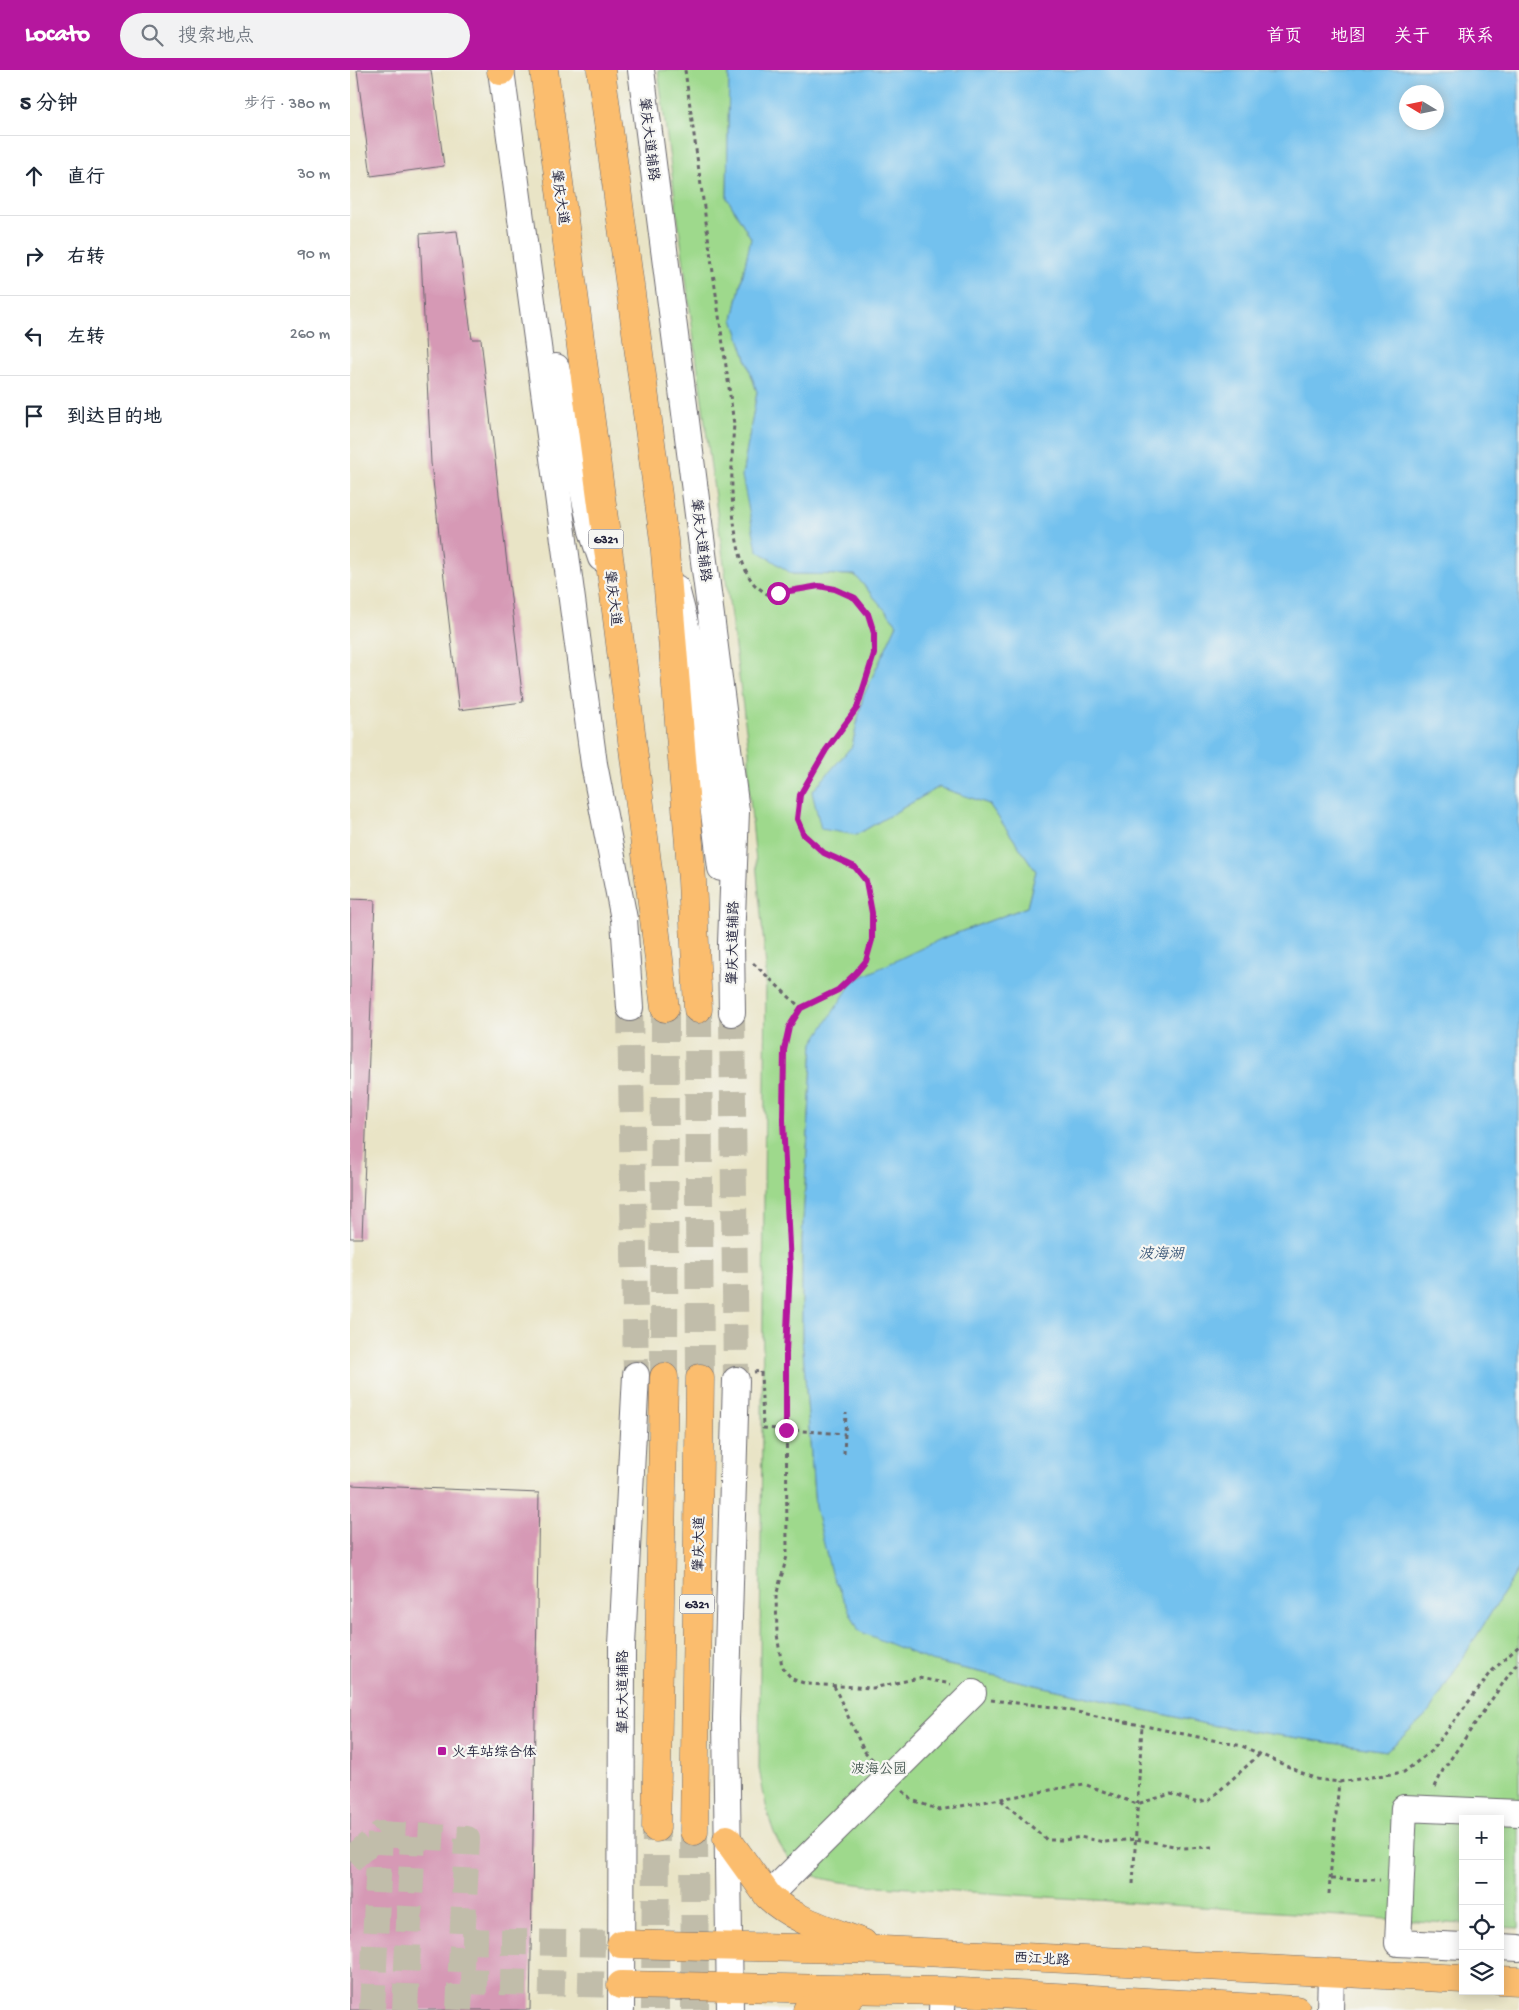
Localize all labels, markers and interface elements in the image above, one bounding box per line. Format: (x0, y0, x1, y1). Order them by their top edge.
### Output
search box (120, 13, 470, 58)
text: Locato (25, 21, 90, 50)
icon: search (138, 21, 166, 49)
text: 搜索地点 (178, 26, 254, 49)
text: 首页 (1266, 27, 1302, 48)
text: 地图 (1330, 27, 1366, 48)
text: 关于 (1394, 27, 1430, 48)
text: 联系 (1458, 27, 1494, 48)
north arrow (1399, 85, 1444, 130)
text: 5 分钟 (20, 93, 78, 118)
text: 步行 · 380 m (244, 96, 330, 115)
street label: 肇庆大道辅路 (634, 96, 662, 182)
icon: ahead (20, 162, 48, 190)
text: 30 m (297, 166, 330, 185)
text: 直行 (67, 167, 105, 190)
street label: 肇庆大道 (546, 168, 572, 226)
icon: right (20, 242, 48, 270)
text: 90 m (298, 246, 330, 265)
text: 右转 (67, 247, 105, 270)
icon: left (20, 322, 48, 350)
text: 260 m (290, 326, 330, 345)
text: 左转 (67, 327, 105, 350)
icon: arrive (20, 402, 48, 430)
text: 到达目的地 (67, 407, 162, 430)
street label: 肇庆大道辅路 (686, 497, 714, 583)
road number: G321 (588, 529, 624, 548)
street label: 肇庆大道 (600, 569, 624, 627)
route start (767, 582, 790, 605)
street label: 肇庆大道辅路 (724, 901, 744, 985)
water label: 波海湖 (1138, 1245, 1185, 1264)
route end (775, 1419, 798, 1442)
street label: 肇庆大道 (691, 1516, 709, 1572)
road number: G321 (680, 1595, 714, 1614)
street label: 肇庆大道辅路 (615, 1650, 633, 1734)
marker: 火车站综合体 (436, 1745, 448, 1757)
place label: 火车站综合体 (452, 1745, 537, 1762)
park label: 波海公园 (851, 1761, 907, 1779)
map controls (1459, 1815, 1504, 1995)
button: + (1459, 1815, 1504, 1860)
button: − (1459, 1860, 1504, 1905)
button: locate (1459, 1905, 1504, 1950)
street label: 西江北路 (1013, 1950, 1070, 1970)
button: layers (1459, 1950, 1504, 1995)

